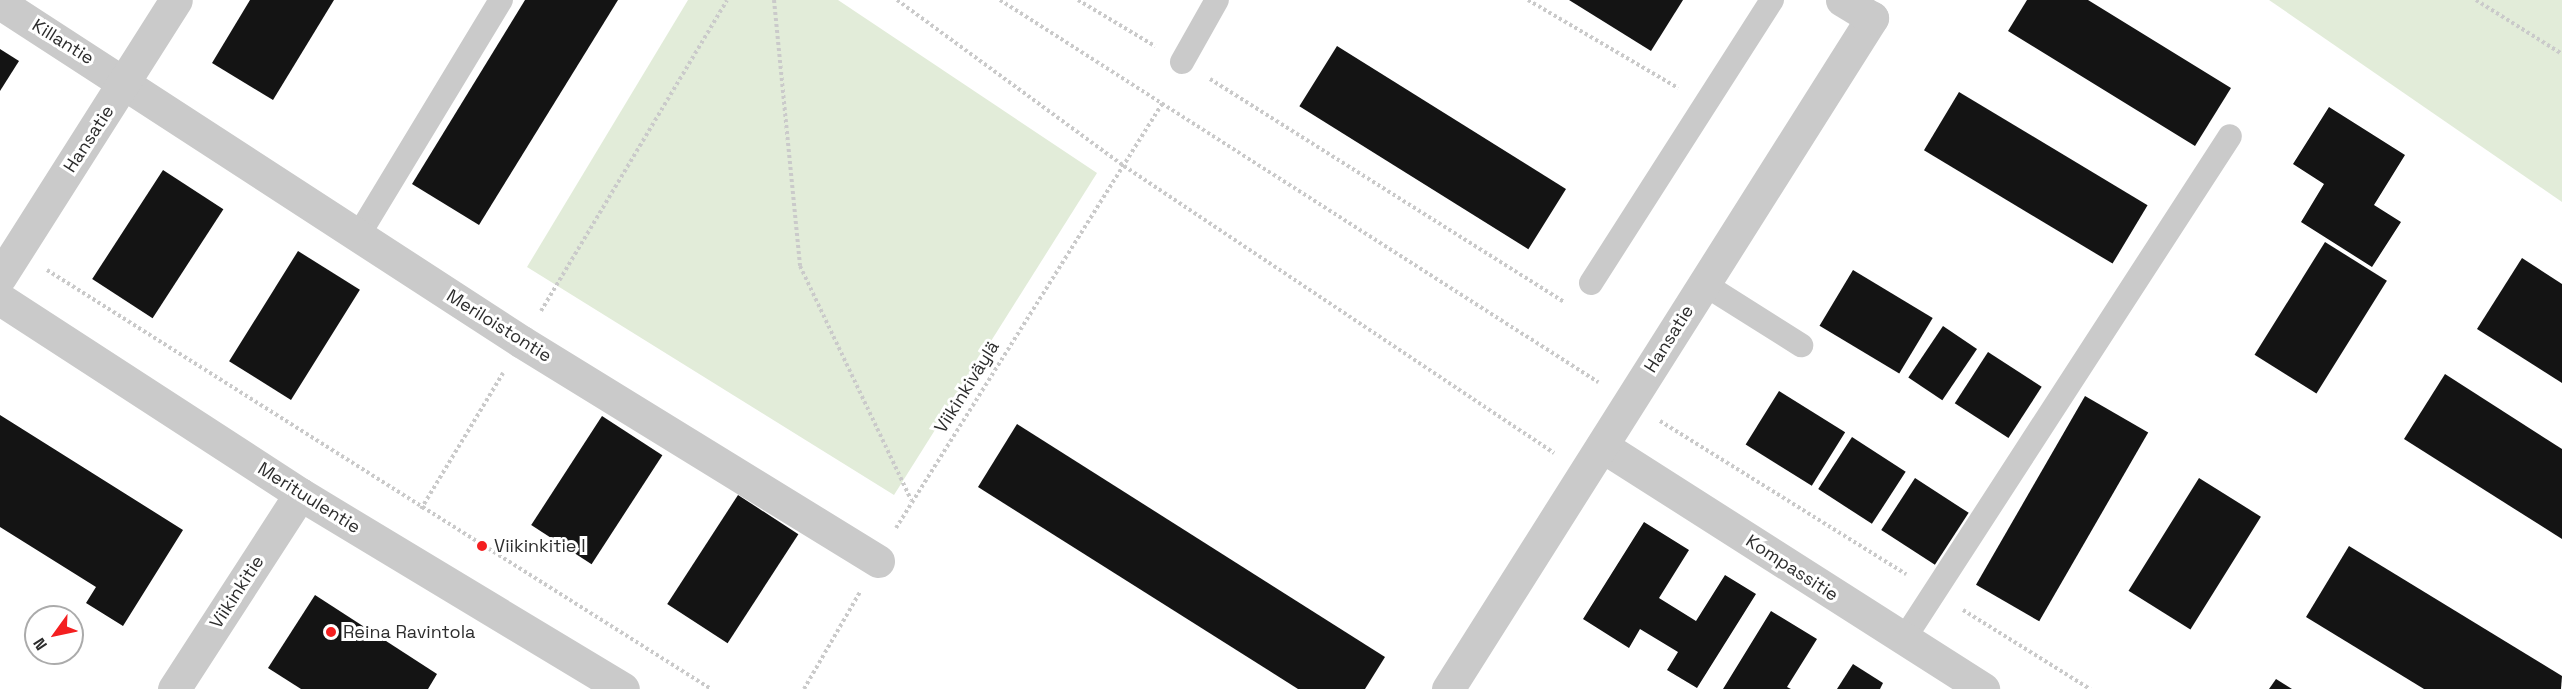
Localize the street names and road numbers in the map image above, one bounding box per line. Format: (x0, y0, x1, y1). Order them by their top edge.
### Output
street label: Killantie (28, 15, 98, 69)
street label: Hansatie (59, 101, 119, 177)
street label: Meriloistontie (442, 285, 556, 367)
street label: Hansatie (1640, 301, 1698, 377)
street label: Viikinkiväylä (930, 337, 1004, 437)
street label: Merituulentie (254, 458, 364, 538)
street label: Kompassitie (1742, 530, 1842, 606)
street label: Viikinkitie (205, 552, 269, 632)

